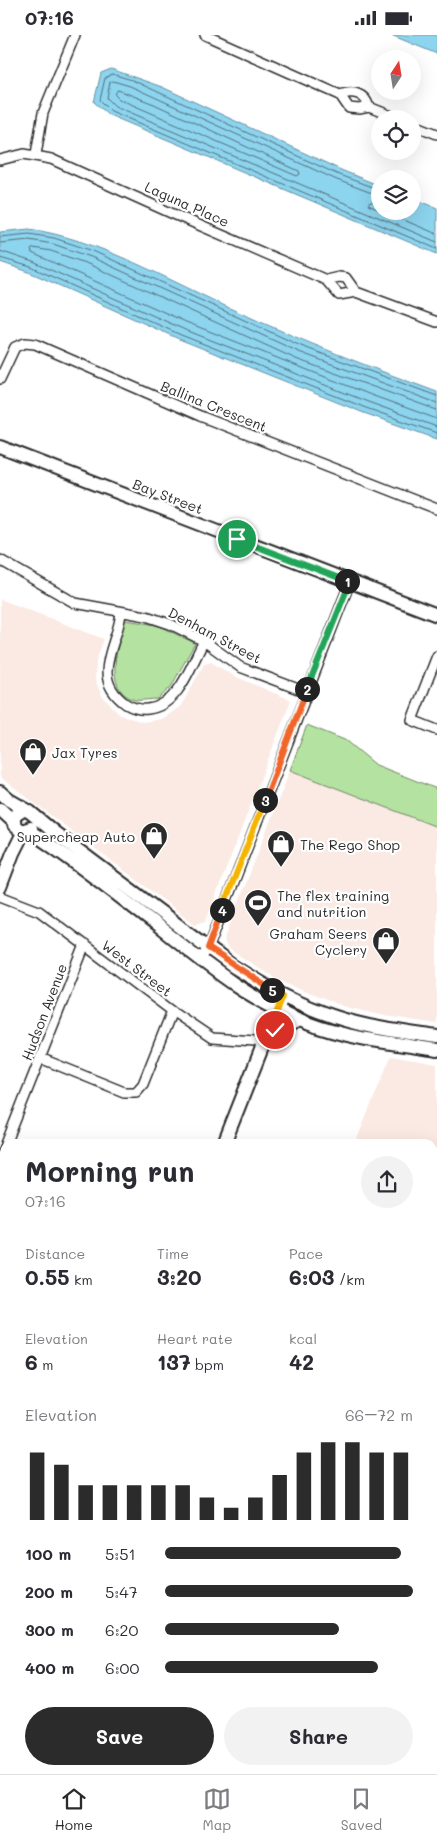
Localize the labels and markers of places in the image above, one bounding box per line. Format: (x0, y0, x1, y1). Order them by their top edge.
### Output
pin (216, 518, 258, 560)
pin: 1 (334, 569, 360, 593)
pin: 2 (294, 677, 320, 701)
shop icon: Jax Tyres (18, 737, 48, 776)
place label: Jax Tyres (52, 743, 118, 762)
pin: 3 (252, 787, 278, 813)
shop icon: Supercheap Auto (139, 821, 169, 860)
place label: Supercheap Auto (17, 827, 135, 846)
shop icon: The Rego Shop (266, 829, 296, 868)
place label: The Rego Shop (300, 835, 400, 854)
place label: The flex training and nutrition (277, 886, 389, 921)
sports icon: The flex training and nutrition (243, 888, 273, 927)
pin: 4 (210, 897, 234, 923)
place label: Graham Seers Cyclery (270, 924, 367, 959)
shop icon: Graham Seers Cyclery (371, 926, 401, 965)
pin: 5 (260, 977, 284, 1003)
pin (254, 1009, 296, 1051)

